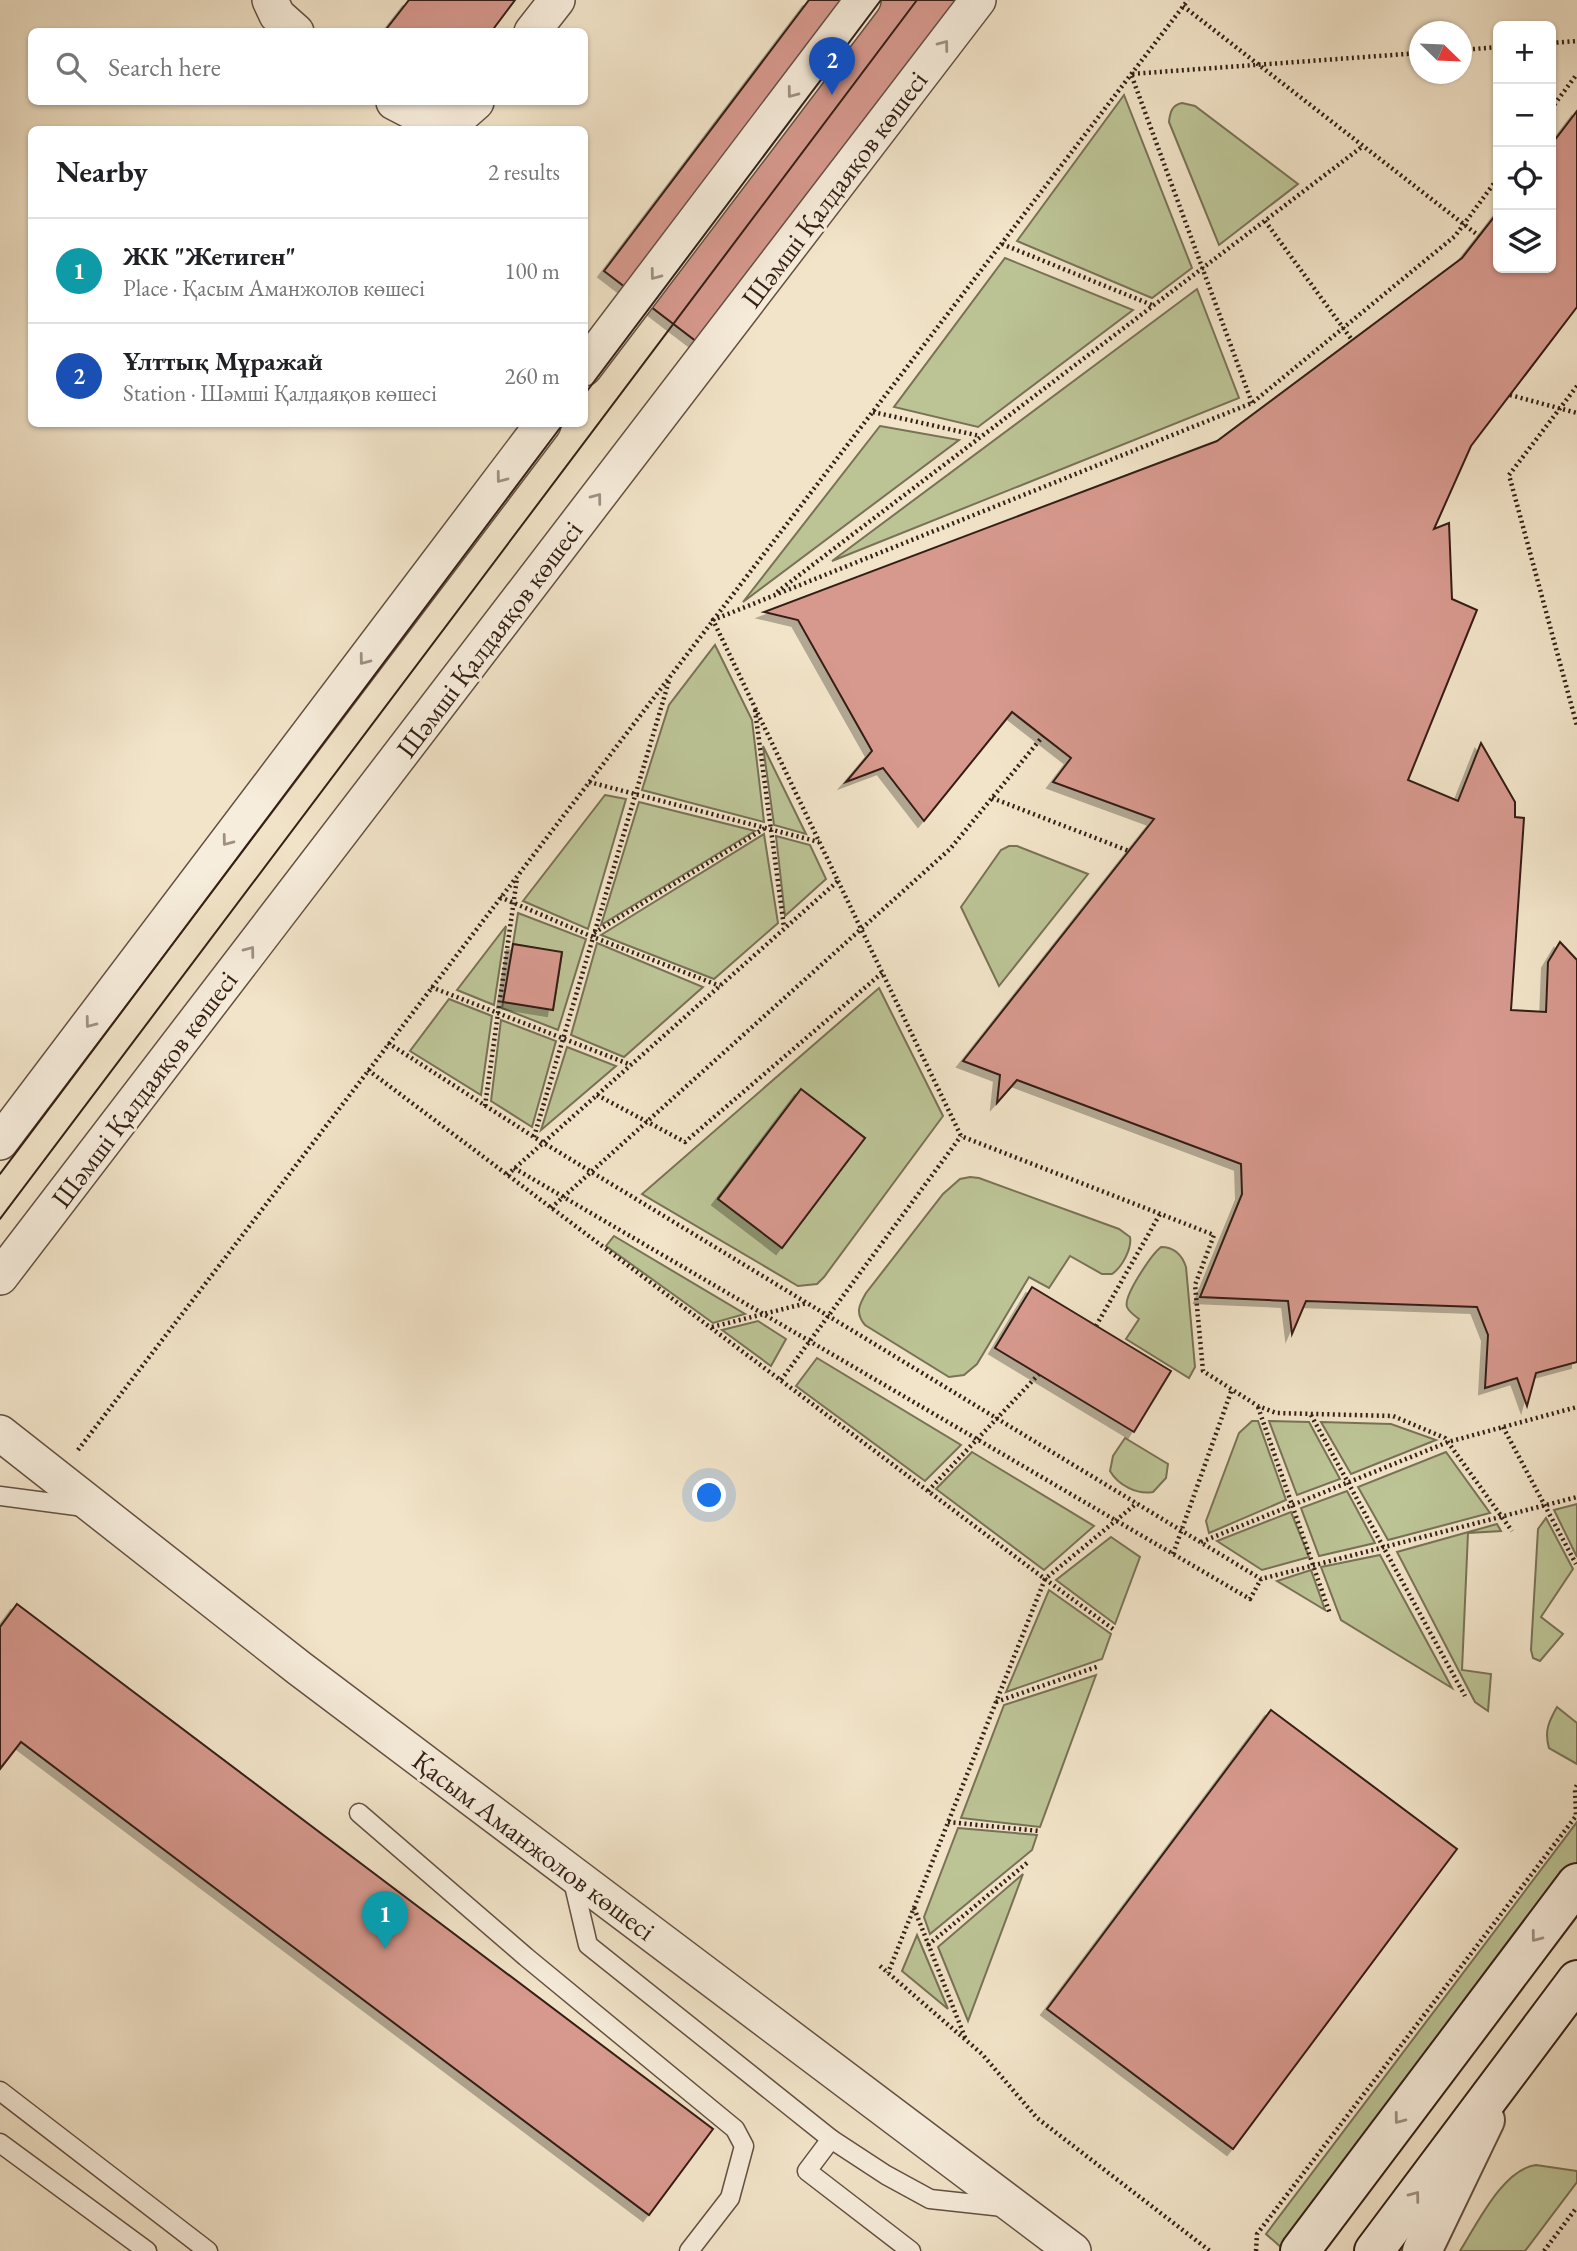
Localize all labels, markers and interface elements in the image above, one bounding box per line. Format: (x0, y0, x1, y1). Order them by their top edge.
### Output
north arrow (1409, 21, 1472, 84)
map controls (1493, 21, 1556, 273)
button: + (1493, 21, 1556, 84)
search box (28, 28, 588, 105)
pin: 2 (809, 37, 855, 95)
one-way arrow (935, 40, 948, 53)
icon: search (52, 48, 90, 86)
text: Search here (108, 50, 221, 84)
street label: Шәмші Қалдаяқов көшесі (733, 63, 935, 315)
button: − (1493, 84, 1556, 147)
one-way arrow (788, 86, 800, 98)
button: locate (1493, 147, 1556, 210)
text: Nearby (56, 152, 148, 191)
text: 2 results (488, 157, 560, 187)
button: layers (1493, 210, 1556, 273)
text: ЖК "Жетиген" (123, 239, 296, 273)
text: 1 (73, 256, 85, 286)
text: 100 m (504, 256, 560, 286)
one-way arrow (650, 267, 663, 280)
text: Place · Қасым Аманжолов көшесі (123, 273, 425, 303)
text: Ұлттық Мұражай (123, 344, 323, 378)
text: 2 (73, 361, 85, 391)
text: 260 m (504, 361, 560, 391)
text: Station · Шәмші Қалдаяқов көшесі (123, 378, 437, 408)
one-way arrow (497, 470, 510, 483)
one-way arrow (588, 493, 601, 506)
street label: Шәмші Қалдаяқов көшесі (388, 513, 590, 765)
one-way arrow (360, 652, 373, 664)
one-way arrow (223, 833, 236, 846)
one-way arrow (242, 946, 254, 959)
street label: Шәмші Қалдаяқов көшесі (43, 963, 245, 1215)
one-way arrow (86, 1015, 99, 1027)
your location (692, 1478, 726, 1512)
street label: Қасым Аманжолов көшесі (405, 1742, 663, 1948)
pin: 1 (362, 1891, 408, 1949)
one-way arrow (1532, 1929, 1544, 1942)
one-way arrow (1395, 2111, 1408, 2124)
one-way arrow (1407, 2192, 1419, 2204)

